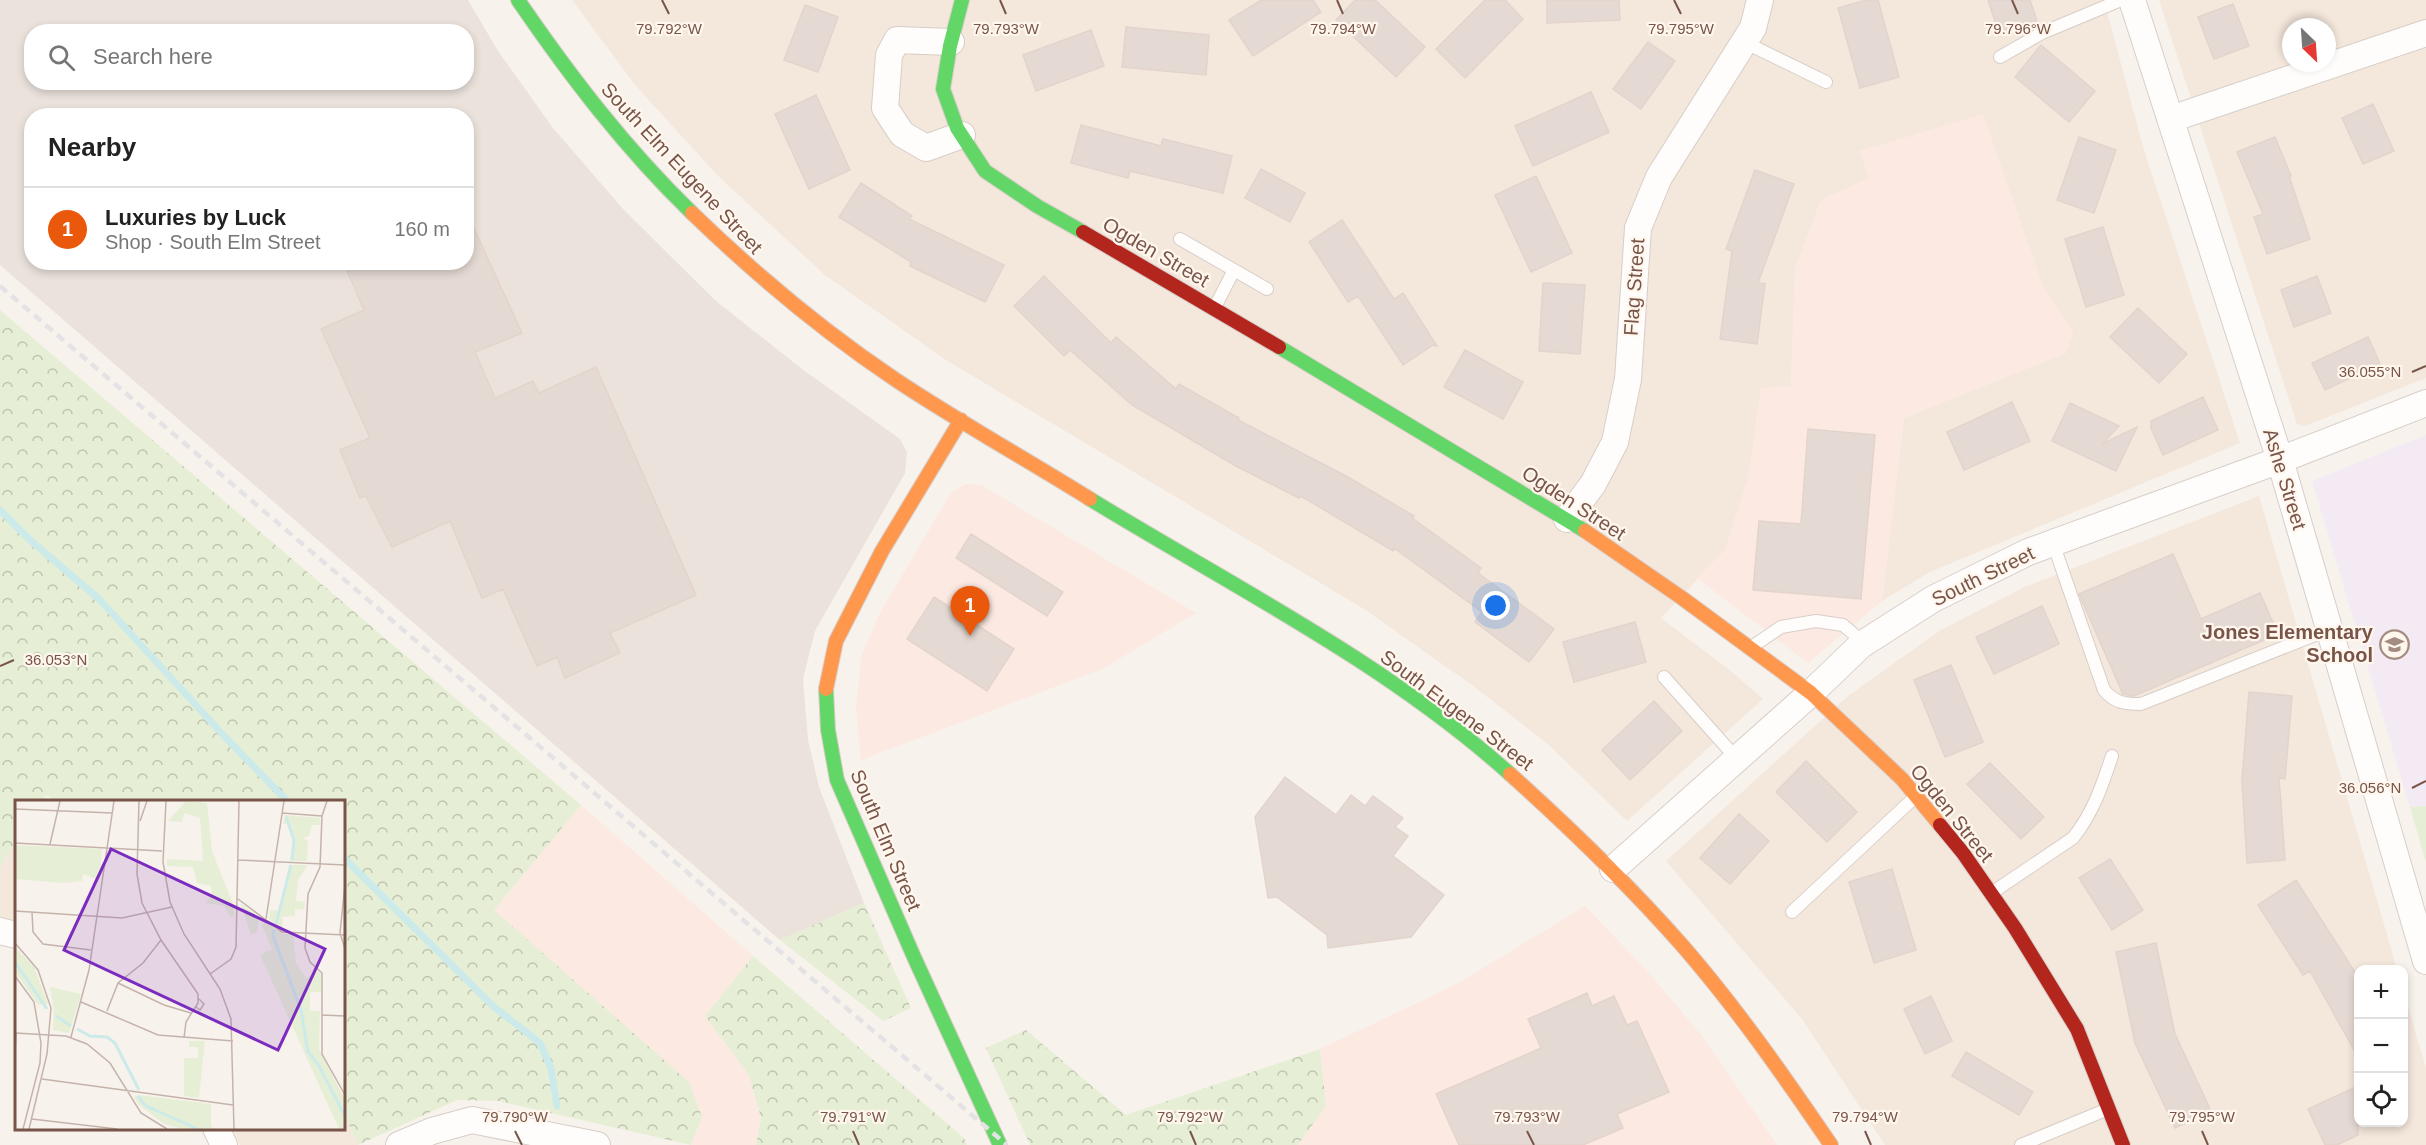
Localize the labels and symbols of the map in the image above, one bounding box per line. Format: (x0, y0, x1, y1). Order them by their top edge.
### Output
north arrow (2282, 18, 2336, 72)
text: 79.792°W (636, 20, 703, 37)
text: 79.793°W (973, 20, 1040, 37)
text: 79.794°W (1310, 20, 1377, 37)
text: 79.795°W (1648, 20, 1715, 37)
text: 79.796°W (1985, 20, 2052, 37)
street label: South Elm Eugene Street (597, 78, 767, 258)
street label: Ogden Street (1099, 213, 1213, 291)
street label: Flag Street (1620, 237, 1648, 337)
text: 36.055°N (2339, 363, 2401, 380)
street label: Ashe Street (2259, 426, 2311, 533)
street label: Ogden Street (1518, 461, 1630, 545)
street label: South Street (1928, 542, 2038, 610)
pin: 1 (950, 586, 990, 636)
your location (1481, 591, 1510, 620)
place label: Jones Elementary School (2202, 621, 2374, 666)
school or university icon: Jones Elementary School (2378, 628, 2410, 660)
street label: South Eugene Street (1376, 645, 1538, 775)
text: 36.053°N (25, 651, 87, 668)
street label: Ogden Street (1906, 760, 1998, 866)
street label: South Elm Street (846, 766, 926, 914)
text: 36.056°N (2339, 779, 2401, 796)
inset map (15, 800, 345, 1130)
text: 79.790°W (482, 1108, 549, 1125)
text: 79.791°W (820, 1108, 887, 1125)
text: 79.792°W (1157, 1108, 1224, 1125)
text: 79.793°W (1494, 1108, 1561, 1125)
text: 79.794°W (1832, 1108, 1899, 1125)
text: 79.795°W (2169, 1108, 2236, 1125)

